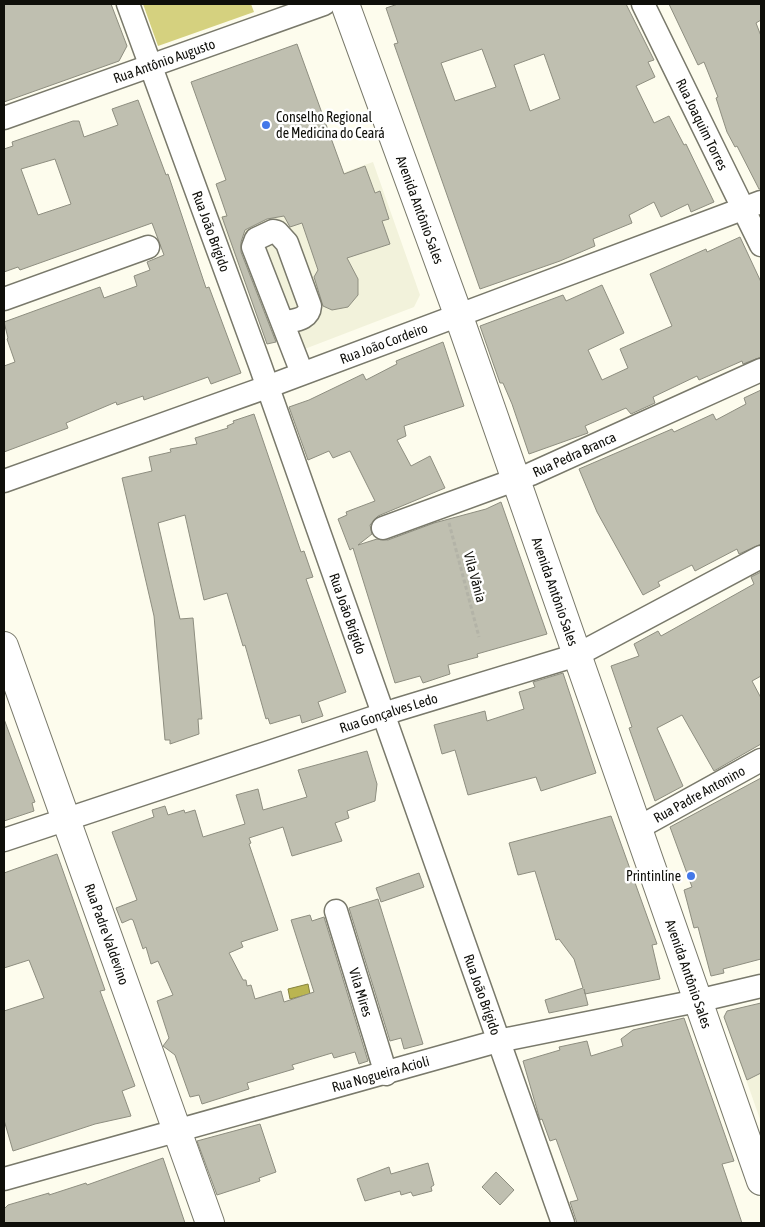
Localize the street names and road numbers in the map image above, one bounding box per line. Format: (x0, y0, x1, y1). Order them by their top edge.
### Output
street label: Rua Antônio Augusto (111, 35, 217, 86)
street label: Rua Joaquim Torres (673, 76, 731, 173)
street label: Avenida Antônio Sales (393, 153, 447, 266)
street label: Rua João Brígido (189, 189, 233, 274)
street label: Rua João Cordeiro (338, 320, 430, 367)
street label: Rua Pedra Branca (530, 429, 618, 480)
street label: Avenida Antônio Sales (529, 535, 581, 648)
street label: Vila Vânia (461, 550, 489, 604)
street label: Rua João Brígido (326, 571, 369, 656)
street label: Rua Gonçalves Ledo (337, 690, 440, 736)
street label: Rua Padre Antonino (651, 762, 748, 826)
street label: Rua Padre Valdevino (82, 881, 132, 987)
street label: Avenida Antônio Sales (662, 917, 715, 1030)
street label: Rua João Brígido (461, 952, 504, 1037)
street label: Vila Mires (346, 966, 376, 1019)
street label: Rua Nogueira Acioli (330, 1053, 431, 1095)

